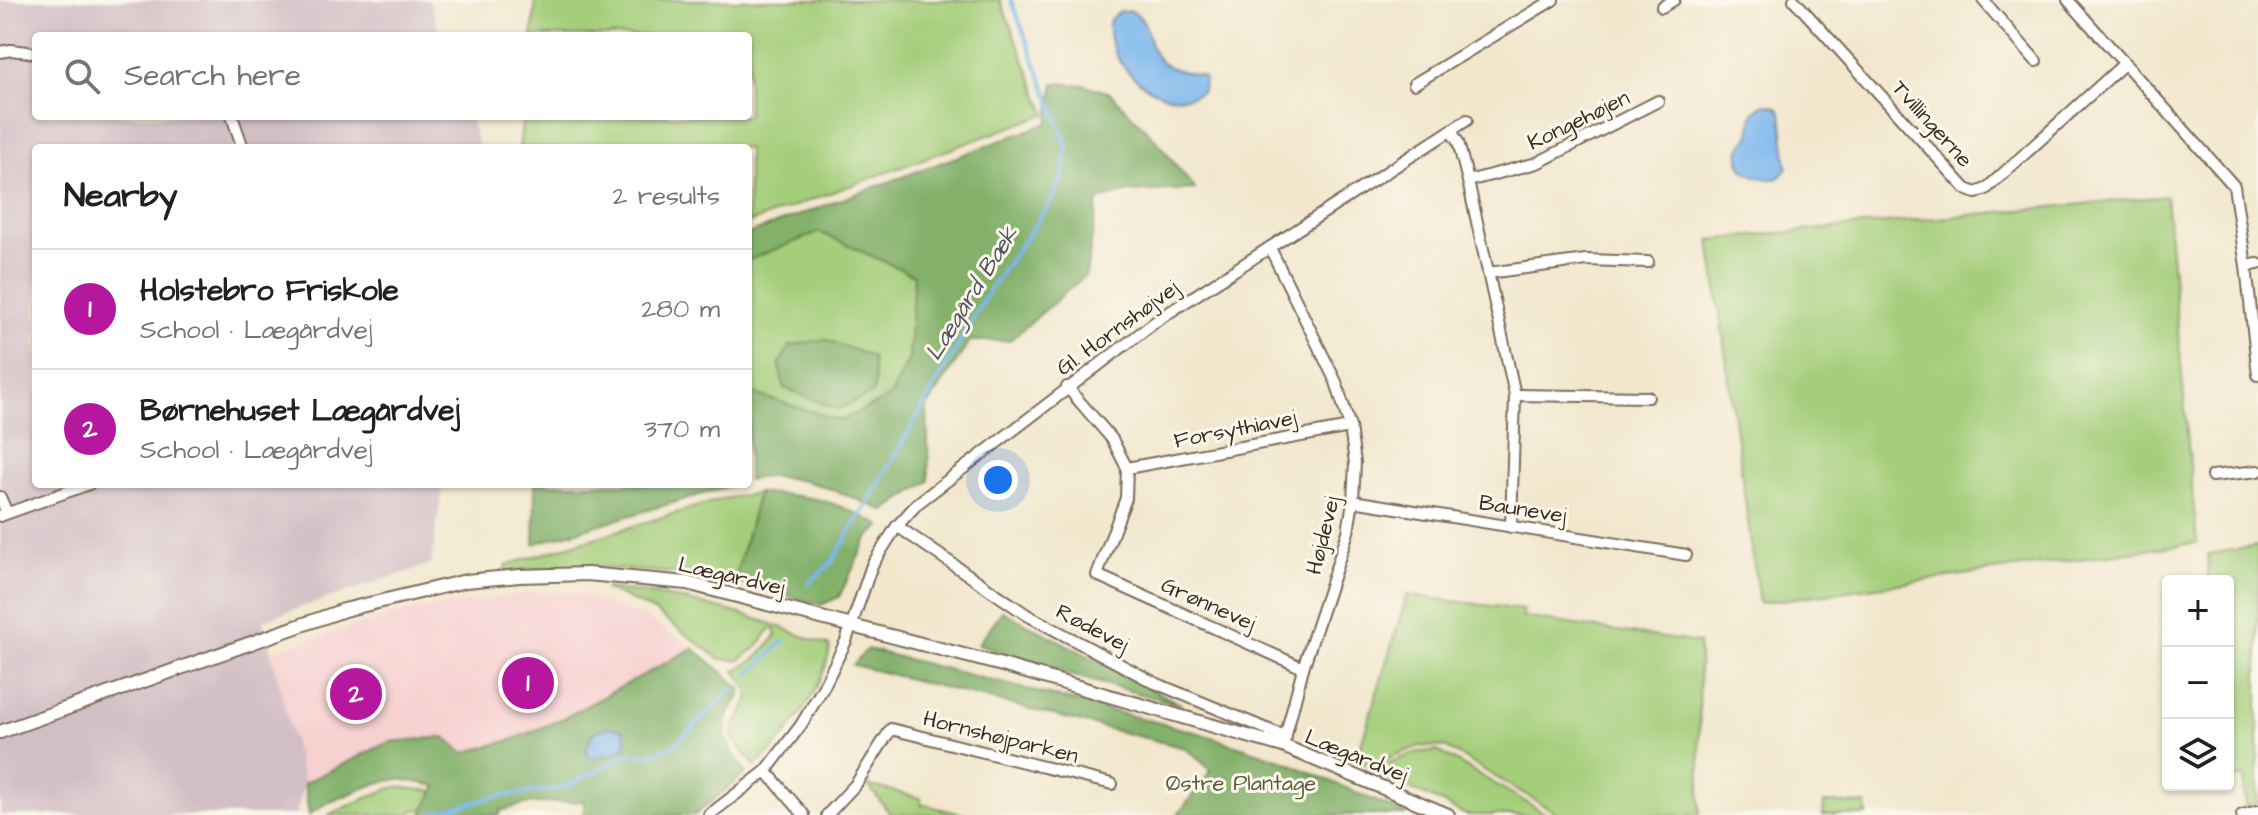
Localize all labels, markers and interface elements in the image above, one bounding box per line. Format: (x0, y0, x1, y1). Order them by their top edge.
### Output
search box (32, 32, 752, 120)
icon: search (60, 54, 104, 98)
text: Search here (124, 55, 301, 97)
street label: Tvillingerne (1883, 74, 1980, 175)
street label: Kongehøjen (1522, 82, 1635, 159)
text: Nearby (64, 172, 178, 220)
text: 2 results (612, 178, 720, 214)
water label: Lægård Bæk (917, 219, 1028, 368)
text: Holstebro Friskole (140, 270, 399, 312)
street label: Gl. Hornshøjvej (1050, 273, 1186, 383)
text: 1 (88, 291, 92, 327)
text: 280 m (641, 291, 720, 327)
text: School · Lægårdvej (140, 312, 372, 348)
text: Børnehuset Lægårdvej (140, 390, 460, 432)
street label: Forsythiavej (1171, 402, 1300, 458)
text: 2 (83, 411, 97, 447)
text: 370 m (644, 411, 720, 447)
text: School · Lægårdvej (140, 432, 372, 468)
your location (978, 460, 1018, 500)
street label: Baunevej (1477, 487, 1569, 532)
street label: Højdevej (1299, 493, 1348, 578)
street label: Lægårdvej (675, 549, 788, 605)
street label: Grønnevej (1156, 570, 1261, 639)
map controls (2162, 575, 2234, 791)
button: + (2162, 575, 2234, 647)
street label: Rødevej (1050, 596, 1134, 660)
button: − (2162, 647, 2234, 719)
pin: 1 (502, 653, 554, 713)
pin: 2 (330, 664, 382, 724)
street label: Hornshøjparken (920, 703, 1082, 772)
button: layers (2162, 719, 2234, 791)
street label: Lægårdvej (1300, 722, 1413, 792)
park label: Østre Plantage (1166, 768, 1316, 800)

